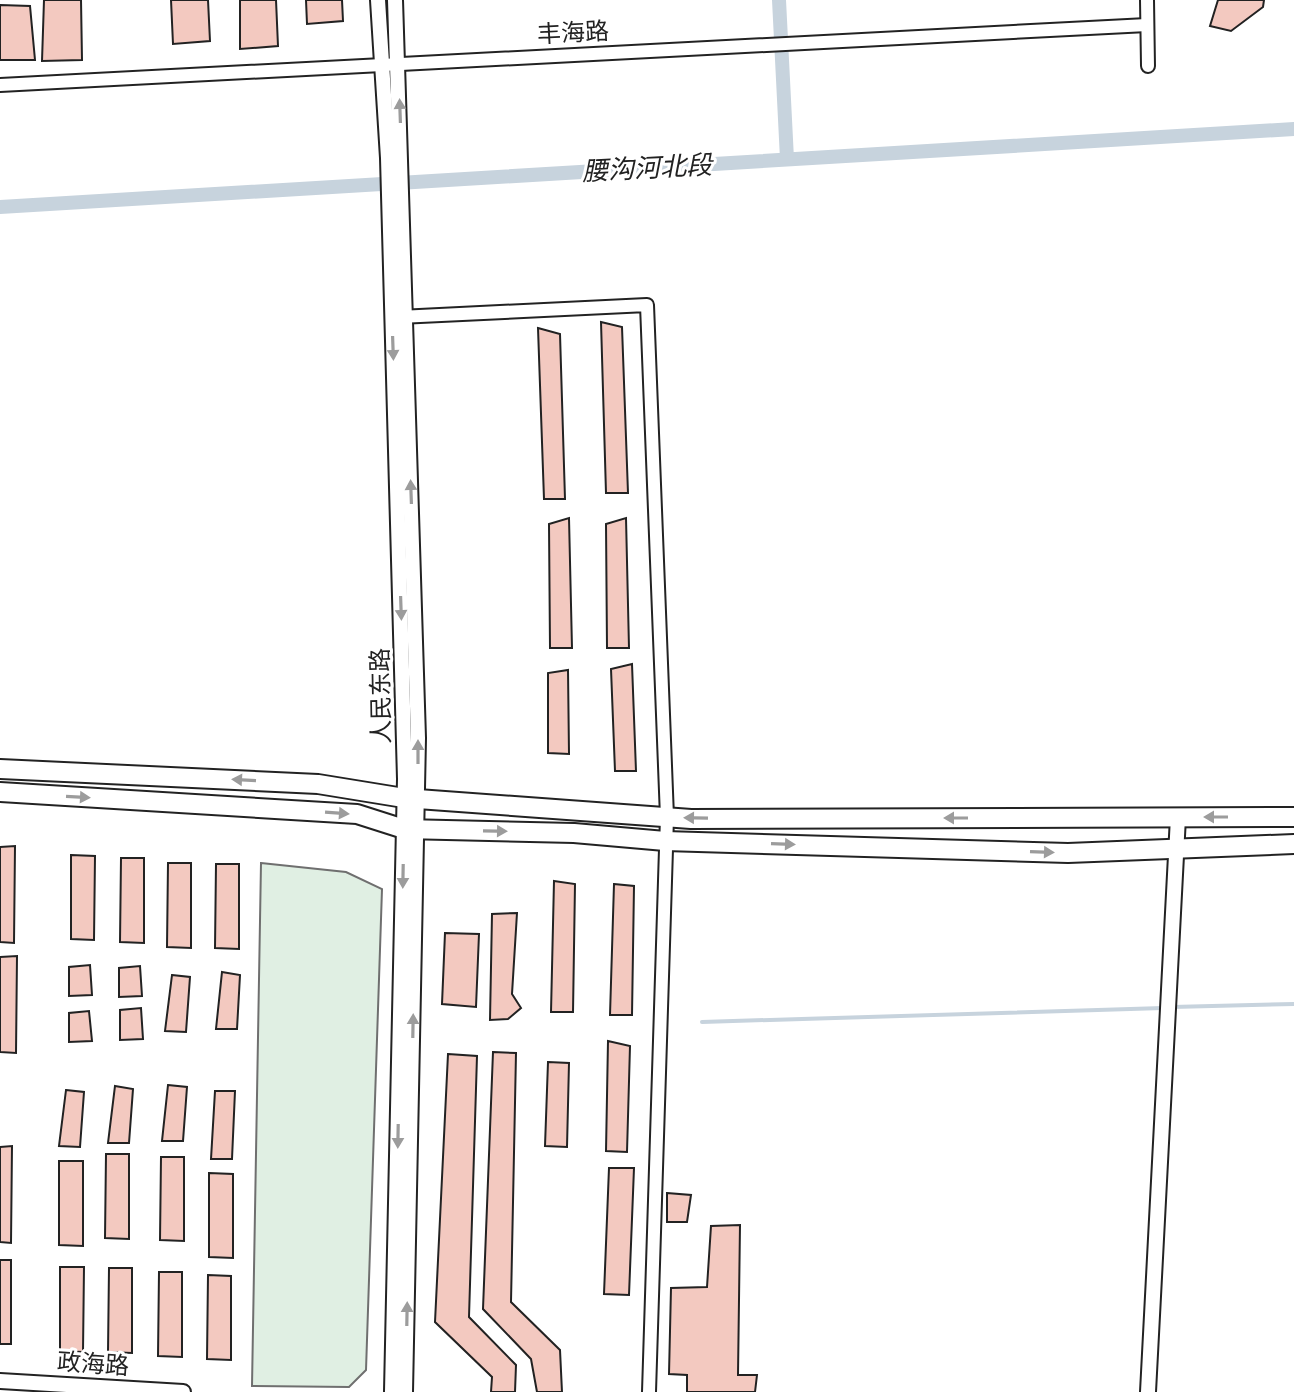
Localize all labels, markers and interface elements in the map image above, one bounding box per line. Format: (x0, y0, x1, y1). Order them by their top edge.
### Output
street label: 丰海路 (536, 16, 610, 49)
one-way arrow (394, 98, 407, 123)
water label: 腰沟河北段 (581, 148, 716, 186)
one-way arrow (387, 336, 400, 361)
one-way arrow (404, 479, 417, 504)
one-way arrow (394, 596, 407, 621)
street label: 人民东路 (365, 648, 396, 744)
one-way arrow (412, 739, 424, 764)
one-way arrow (231, 773, 256, 786)
one-way arrow (66, 791, 91, 804)
one-way arrow (325, 807, 350, 820)
one-way arrow (1203, 811, 1228, 823)
one-way arrow (683, 812, 708, 825)
one-way arrow (943, 812, 968, 824)
one-way arrow (483, 825, 508, 838)
one-way arrow (771, 838, 796, 851)
one-way arrow (1030, 846, 1055, 859)
one-way arrow (397, 864, 409, 889)
one-way arrow (407, 1013, 420, 1038)
one-way arrow (391, 1124, 404, 1149)
one-way arrow (401, 1301, 413, 1326)
street label: 政海路 (56, 1347, 130, 1380)

